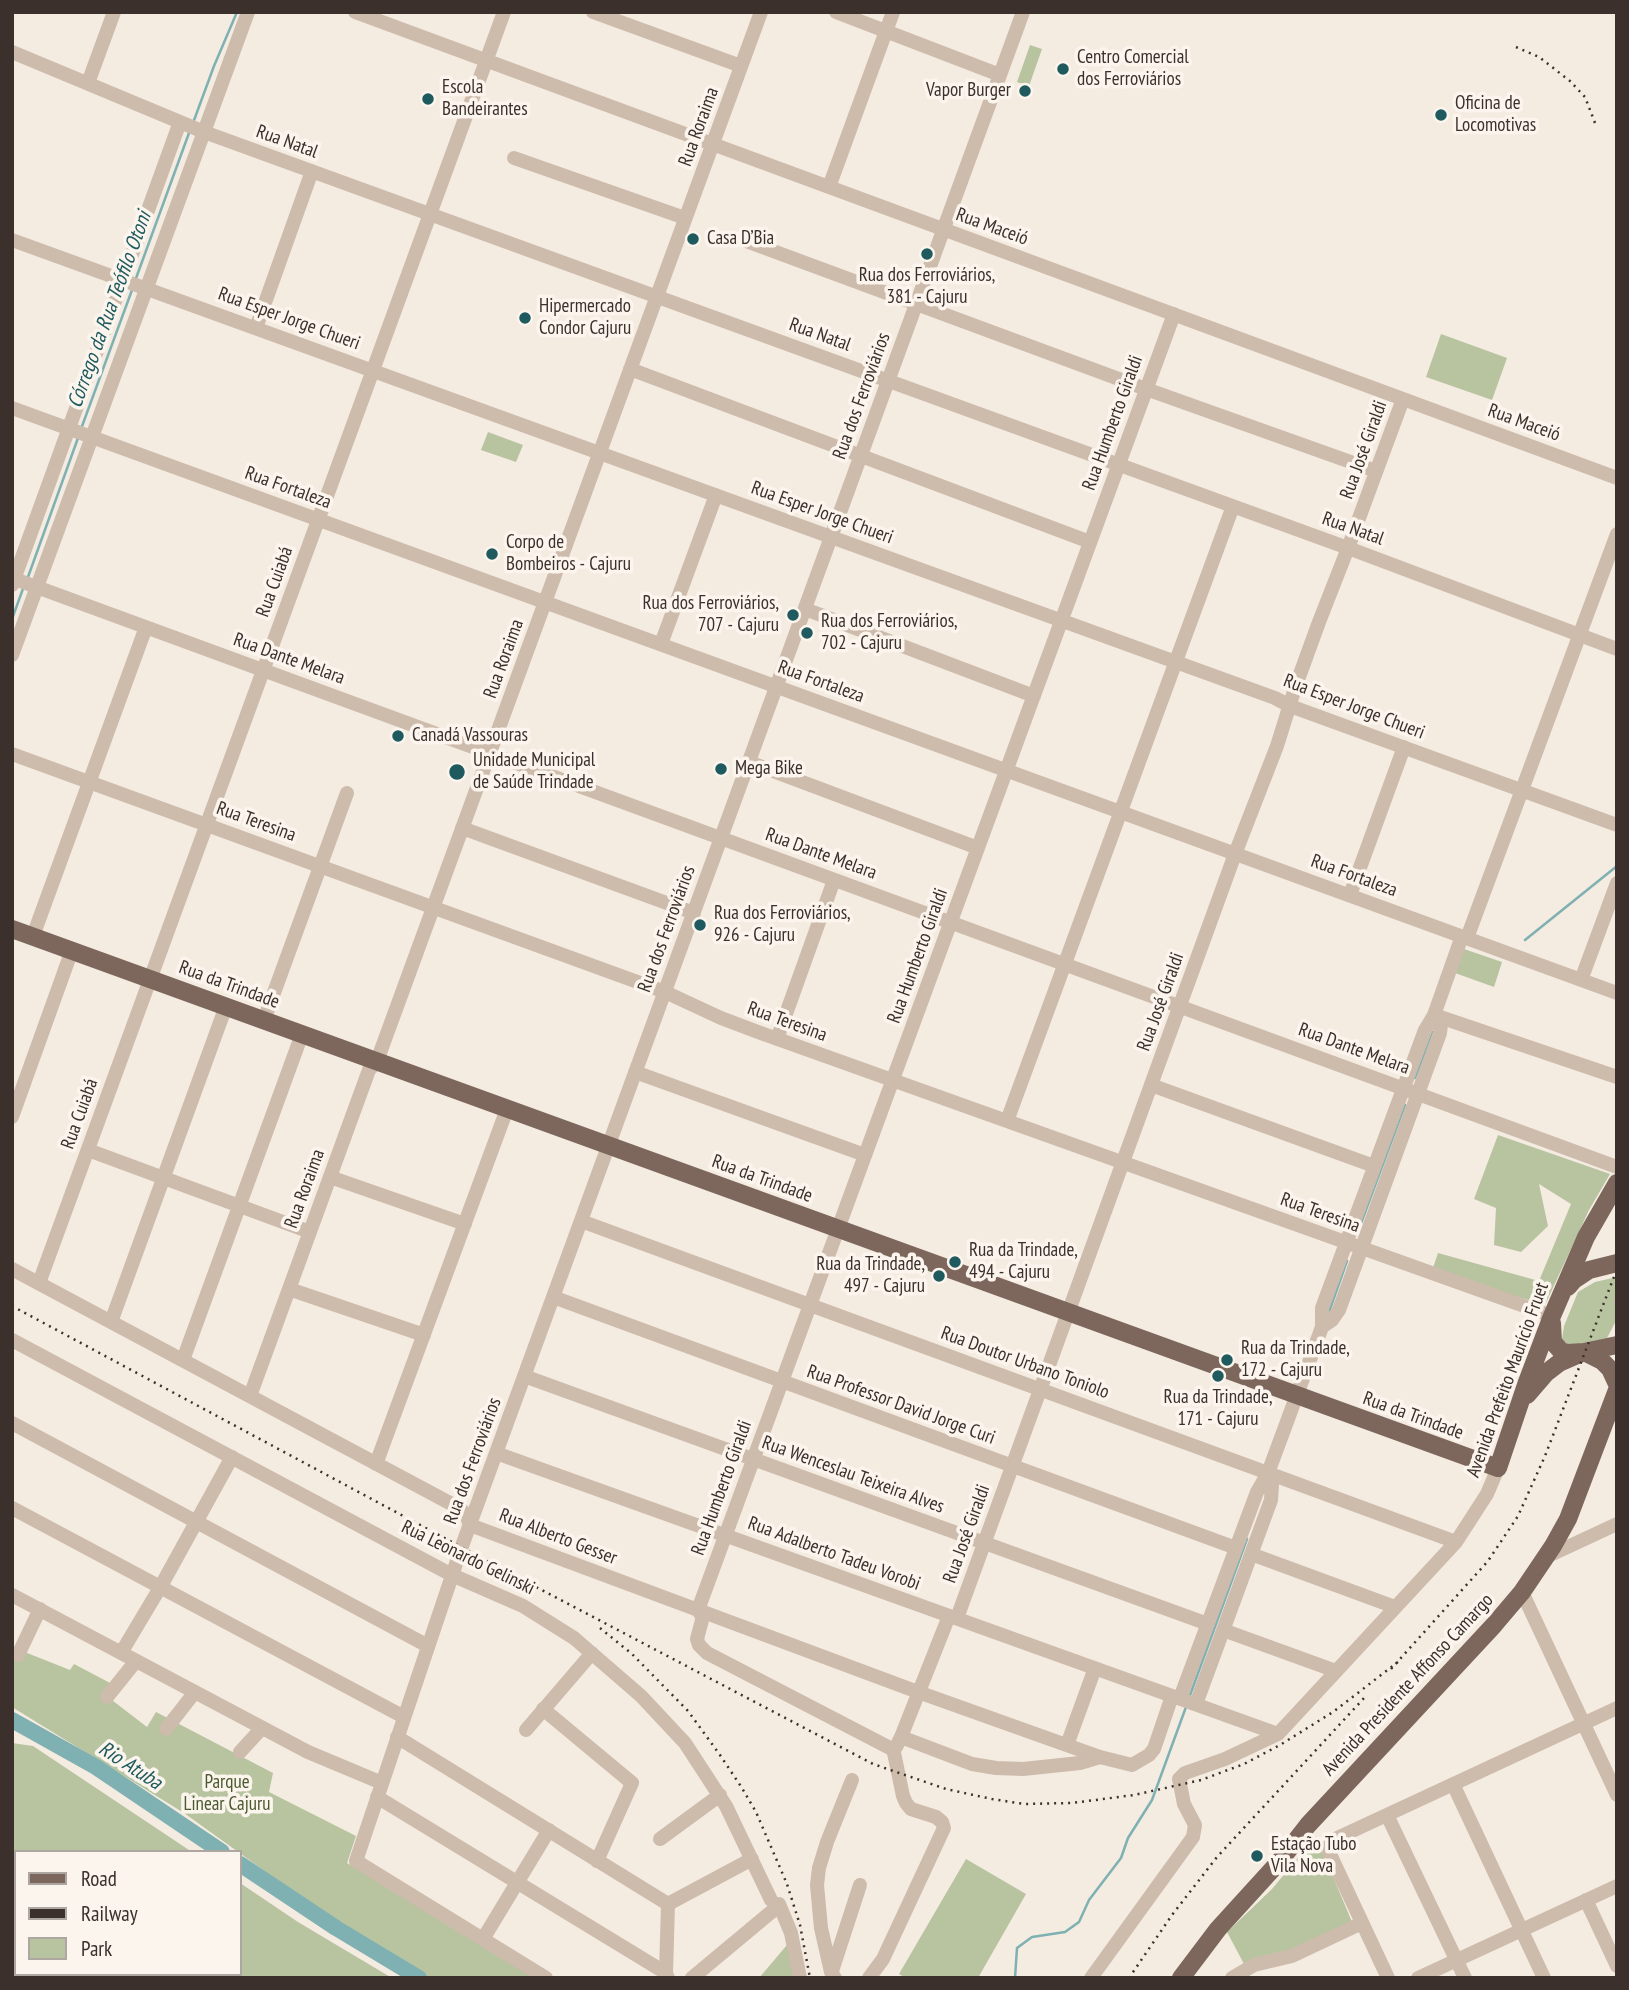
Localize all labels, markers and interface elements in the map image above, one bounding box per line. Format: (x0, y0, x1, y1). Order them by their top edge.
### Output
place label: Centro Comercial dos Ferroviários (1077, 47, 1189, 91)
marker: Centro Comercial dos Ferroviários (1055, 61, 1071, 77)
place label: Escola Bandeirantes (442, 77, 528, 121)
place label: Vapor Burger (926, 80, 1011, 102)
marker: Vapor Burger (1017, 83, 1033, 99)
street label: Rua Roraima (674, 84, 724, 170)
marker: Escola Bandeirantes (420, 91, 436, 107)
place label: Oficina de Locomotivas (1455, 93, 1536, 137)
marker: Oficina de Locomotivas (1433, 107, 1449, 123)
street label: Rua Natal (253, 120, 321, 164)
street label: Rua Maceió (953, 203, 1031, 251)
water label: Córrego da Rua Teófilo Otoni (63, 208, 157, 412)
place label: Casa D’Bia (707, 228, 774, 250)
marker: Casa D’Bia (685, 231, 701, 247)
marker: Rua dos Ferroviários, 381 - Cajuru (919, 246, 935, 262)
place label: Rua dos Ferroviários, 381 - Cajuru (859, 265, 995, 309)
street label: Rua Esper Jorge Chueri (215, 283, 363, 355)
place label: Hipermercado Condor Cajuru (539, 296, 631, 340)
marker: Hipermercado Condor Cajuru (517, 310, 533, 326)
street label: Rua Natal (786, 313, 854, 357)
street label: Rua dos Ferroviários (829, 330, 895, 462)
street label: Rua Humberto Giraldi (1078, 352, 1148, 494)
street label: Rua José Giraldi (1336, 398, 1392, 502)
street label: Rua Maceió (1485, 399, 1563, 447)
street label: Rua Fortaleza (242, 462, 334, 514)
street label: Rua Esper Jorge Chueri (748, 477, 896, 549)
street label: Rua Natal (1319, 507, 1387, 551)
place label: Corpo de Bombeiros - Cajuru (506, 532, 631, 576)
street label: Rua Cuiabá (252, 544, 298, 620)
marker: Corpo de Bombeiros - Cajuru (484, 546, 500, 562)
place label: Rua dos Ferroviários, 707 - Cajuru (642, 593, 779, 637)
marker: Rua dos Ferroviários, 707 - Cajuru (785, 607, 801, 623)
place label: Rua dos Ferroviários, 702 - Cajuru (821, 611, 958, 655)
street label: Rua Roraima (479, 616, 529, 702)
marker: Rua dos Ferroviários, 702 - Cajuru (799, 625, 815, 641)
street label: Rua Dante Melara (230, 628, 348, 690)
street label: Rua Fortaleza (775, 656, 867, 708)
street label: Rua Esper Jorge Chueri (1280, 670, 1428, 744)
place label: Canadá Vassouras (412, 725, 528, 747)
marker: Canadá Vassouras (390, 728, 406, 744)
place label: Unidade Municipal de Saúde Trindade (473, 750, 595, 794)
place label: Mega Bike (735, 758, 803, 780)
marker: Mega Bike (713, 761, 729, 777)
marker: Unidade Municipal de Saúde Trindade (447, 762, 467, 782)
street label: Rua Teresina (213, 797, 299, 847)
street label: Rua Dante Melara (762, 823, 880, 885)
street label: Rua Fortaleza (1308, 850, 1400, 902)
street label: Rua dos Ferroviários (634, 863, 700, 995)
street label: Rua Humberto Giraldi (883, 885, 953, 1027)
place label: Rua dos Ferroviários, 926 - Cajuru (714, 903, 851, 947)
marker: Rua dos Ferroviários, 926 - Cajuru (692, 917, 708, 933)
street label: Rua José Giraldi (1133, 950, 1189, 1054)
street label: Rua da Trindade (176, 956, 282, 1014)
street label: Rua Teresina (744, 997, 830, 1047)
street label: Rua Dante Melara (1295, 1018, 1413, 1080)
street label: Rua Cuiabá (57, 1076, 103, 1152)
street label: Rua Roraima (280, 1146, 330, 1232)
street label: Rua da Trindade (709, 1150, 815, 1208)
street label: Rua Teresina (1277, 1188, 1363, 1238)
place label: Rua da Trindade, 494 - Cajuru (969, 1240, 1078, 1284)
place label: Rua da Trindade, 497 - Cajuru (816, 1254, 925, 1298)
marker: Rua da Trindade, 494 - Cajuru (947, 1254, 963, 1270)
marker: Rua da Trindade, 497 - Cajuru (931, 1268, 947, 1284)
street label: Avenida Prefeito Maurício Fruet (1462, 1279, 1554, 1481)
street label: Rua Doutor Urbano Toniolo (938, 1322, 1112, 1404)
place label: Rua da Trindade, 172 - Cajuru (1241, 1338, 1350, 1382)
marker: Rua da Trindade, 172 - Cajuru (1219, 1352, 1235, 1368)
street label: Rua Professor David Jorge Curi (804, 1360, 998, 1450)
marker: Rua da Trindade, 171 - Cajuru (1210, 1368, 1226, 1384)
place label: Rua da Trindade, 171 - Cajuru (1164, 1387, 1272, 1431)
street label: Rua da Trindade (1360, 1387, 1466, 1445)
street label: Rua dos Ferroviários (440, 1395, 506, 1527)
street label: Rua Humberto Giraldi (687, 1417, 757, 1559)
street label: Rua Wenceslau Teixeira Alves (759, 1431, 947, 1519)
street label: Rua José Giraldi (939, 1482, 995, 1586)
street label: Rua Alberto Gesser (496, 1504, 620, 1570)
street label: Rua Adalberto Tadeu Vorobi (745, 1512, 923, 1596)
street label: Rua Leonardo Gelinski (398, 1516, 538, 1600)
street label: Avenida Presidente Affonso Camargo (1318, 1589, 1498, 1781)
water label: Rio Atuba (94, 1736, 166, 1796)
park label: Parque Linear Cajuru (184, 1772, 270, 1816)
place label: Estação Tubo Vila Nova (1271, 1834, 1357, 1878)
marker: Estação Tubo Vila Nova (1249, 1848, 1265, 1864)
legend (14, 1850, 242, 1976)
text: Road (81, 1865, 117, 1892)
text: Railway (81, 1900, 138, 1927)
text: Park (81, 1935, 112, 1962)

